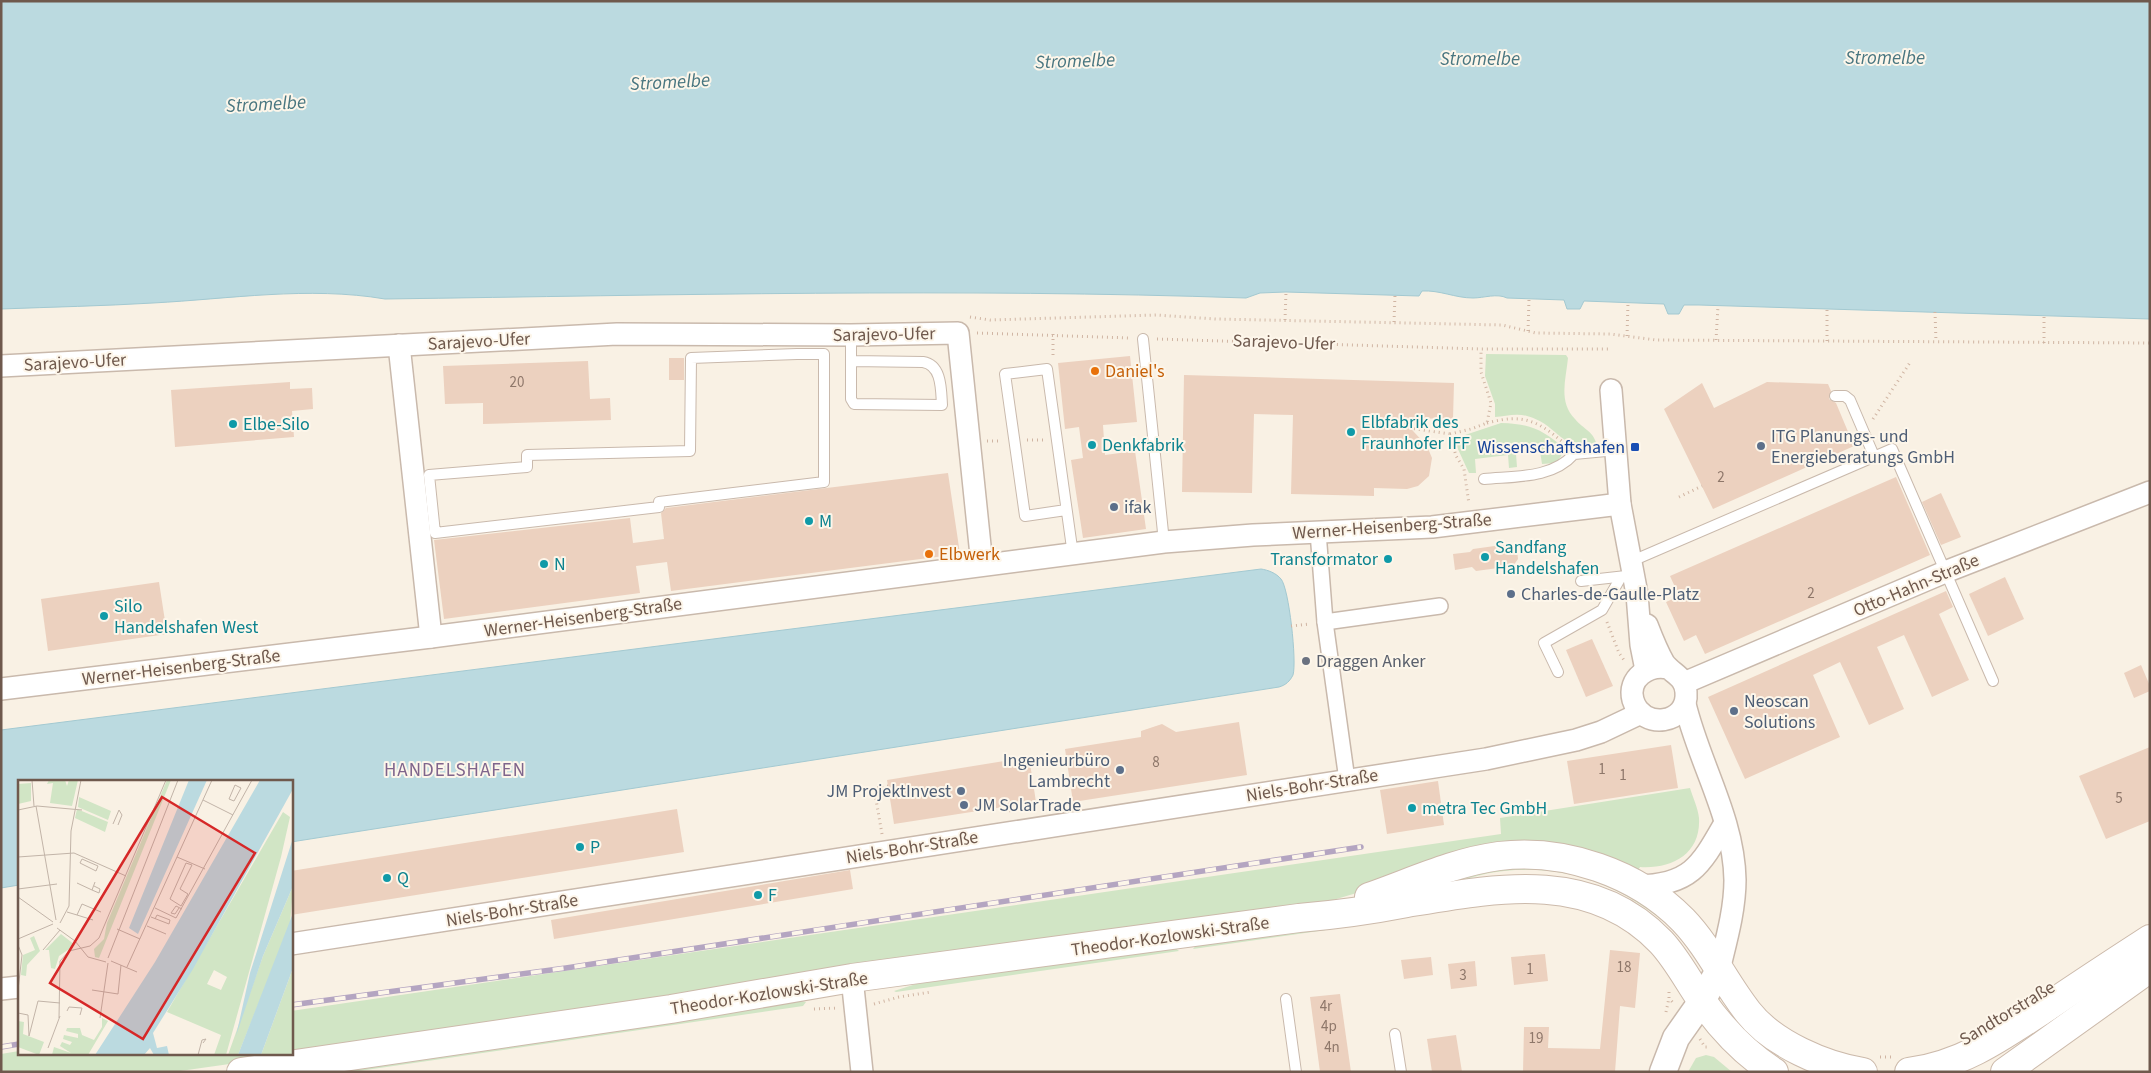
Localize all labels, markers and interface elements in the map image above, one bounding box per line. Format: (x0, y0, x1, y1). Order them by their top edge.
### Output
water label: Stromelbe (1845, 45, 1925, 72)
water label: Stromelbe (1440, 46, 1520, 73)
water label: Stromelbe (1035, 47, 1116, 76)
water label: Stromelbe (629, 67, 711, 98)
water label: Stromelbe (225, 89, 307, 120)
street label: Sarajevo-Ufer (832, 321, 936, 348)
street label: Sarajevo-Ufer (427, 326, 532, 357)
street label: Sarajevo-Ufer (1232, 328, 1336, 357)
street label: Sarajevo-Ufer (23, 347, 128, 378)
place label: Daniel's (1105, 359, 1165, 384)
marker: Daniel's (1089, 365, 1101, 377)
house number: 20 (510, 372, 524, 393)
place label: Elbfabrik des Fraunhofer IFF (1361, 410, 1470, 456)
place label: Elbe-Silo (243, 412, 310, 437)
marker: Elbe-Silo (227, 418, 239, 430)
place label: ITG Planungs- und Energieberatungs GmbH (1771, 424, 1955, 470)
marker: Elbfabrik des Fraunhofer IFF (1345, 426, 1357, 438)
place label: Denkfabrik (1102, 433, 1184, 458)
place label: Wissenschaftshafen (1477, 435, 1625, 460)
marker: Denkfabrik (1086, 439, 1098, 451)
marker: ITG Planungs- und Energieberatungs GmbH (1755, 440, 1767, 452)
marker: Wissenschaftshafen (1629, 441, 1641, 453)
house number: 2 (1717, 467, 1725, 488)
place label: ifak (1124, 495, 1151, 520)
marker: ifak (1108, 501, 1120, 513)
street label: Werner-Heisenberg-Straße (1292, 507, 1493, 546)
place label: M (819, 509, 832, 534)
marker: M (803, 515, 815, 527)
place label: Sandfang Handelshafen (1495, 535, 1599, 581)
place label: Elbwerk (939, 542, 1000, 567)
place label: Transformator (1270, 547, 1379, 572)
marker: Elbwerk (923, 548, 935, 560)
street label: Otto-Hahn-Straße (1850, 548, 1983, 623)
marker: Sandfang Handelshafen (1479, 551, 1491, 563)
place label: N (554, 552, 566, 577)
marker: Transformator (1382, 553, 1394, 565)
marker: N (538, 558, 550, 570)
place label: Charles-de-Gaulle-Platz (1521, 582, 1699, 607)
house number: 2 (1807, 583, 1815, 604)
marker: Charles-de-Gaulle-Platz (1505, 588, 1517, 600)
street label: Werner-Heisenberg-Straße (482, 591, 684, 644)
place label: Silo Handelshafen West (114, 594, 258, 640)
marker: Silo Handelshafen West (98, 610, 110, 622)
street label: Werner-Heisenberg-Straße (80, 643, 282, 692)
place label: Draggen Anker (1316, 649, 1426, 674)
marker: Draggen Anker (1300, 655, 1312, 667)
place label: Neoscan Solutions (1744, 689, 1815, 735)
marker: Neoscan Solutions (1728, 705, 1740, 717)
place label: Ingenieurbüro Lambrecht (1003, 748, 1110, 794)
house number: 8 (1152, 752, 1160, 773)
district label: HANDELSHAFEN (384, 757, 526, 784)
house number: 1 (1598, 759, 1606, 780)
street label: Niels-Bohr-Straße (1244, 763, 1380, 808)
marker: Ingenieurbüro Lambrecht (1114, 764, 1126, 776)
house number: 1 (1619, 765, 1627, 786)
place label: JM ProjektInvest (827, 779, 951, 804)
inset map (18, 780, 292, 1056)
marker: JM ProjektInvest (955, 785, 967, 797)
house number: 5 (2115, 788, 2123, 809)
place label: JM SolarTrade (974, 793, 1081, 818)
place label: metra Tec GmbH (1422, 796, 1547, 821)
marker: JM SolarTrade (958, 799, 970, 811)
marker: metra Tec GmbH (1406, 802, 1418, 814)
street label: Niels-Bohr-Straße (844, 825, 980, 870)
place label: P (590, 835, 600, 860)
marker: P (574, 841, 586, 853)
place label: Q (397, 866, 409, 891)
marker: Q (381, 872, 393, 884)
place label: F (768, 883, 777, 908)
street label: Niels-Bohr-Straße (444, 888, 580, 933)
marker: F (752, 889, 764, 901)
street label: Theodor-Kozlowski-Straße (1069, 910, 1271, 963)
house number: 18 (1617, 957, 1631, 978)
house number: 1 (1526, 959, 1534, 980)
house number: 3 (1459, 965, 1467, 986)
street label: Theodor-Kozlowski-Straße (668, 966, 870, 1021)
street label: Sandtorstraße (1955, 975, 2060, 1052)
house number: 4r (1320, 996, 1333, 1017)
house number: 4p (1321, 1016, 1337, 1037)
house number: 19 (1529, 1028, 1543, 1049)
house number: 4n (1324, 1037, 1340, 1058)

